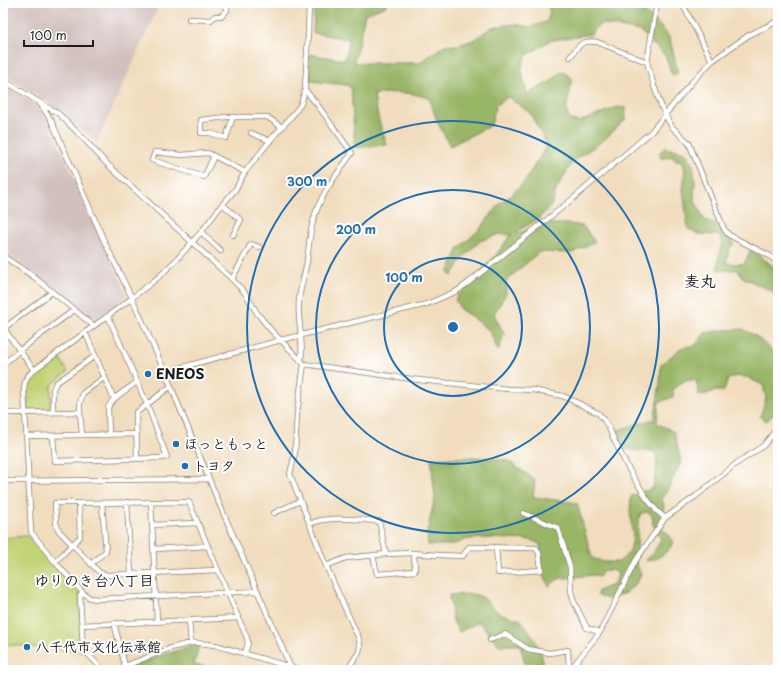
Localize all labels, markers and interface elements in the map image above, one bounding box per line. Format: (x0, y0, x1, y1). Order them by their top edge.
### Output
scale bar (24, 22, 93, 48)
text: 100 m (30, 26, 67, 44)
text: 300 m (287, 172, 327, 190)
text: 200 m (336, 220, 376, 238)
text: 100 m (385, 268, 423, 286)
district label: 麦丸 (684, 268, 716, 292)
centre of rings (446, 320, 460, 334)
place label: ENEOS (156, 363, 204, 384)
marker: ENEOS (143, 369, 153, 379)
place label: ほっともっと (184, 433, 268, 454)
marker: ほっともっと (171, 439, 181, 449)
place label: トヨタ (193, 455, 235, 476)
marker: トヨタ (180, 461, 190, 471)
district label: ゆりのき台八丁目 (34, 568, 154, 591)
place label: 八千代市文化伝承館 (35, 636, 161, 657)
marker: 八千代市文化伝承館 (22, 642, 32, 652)

